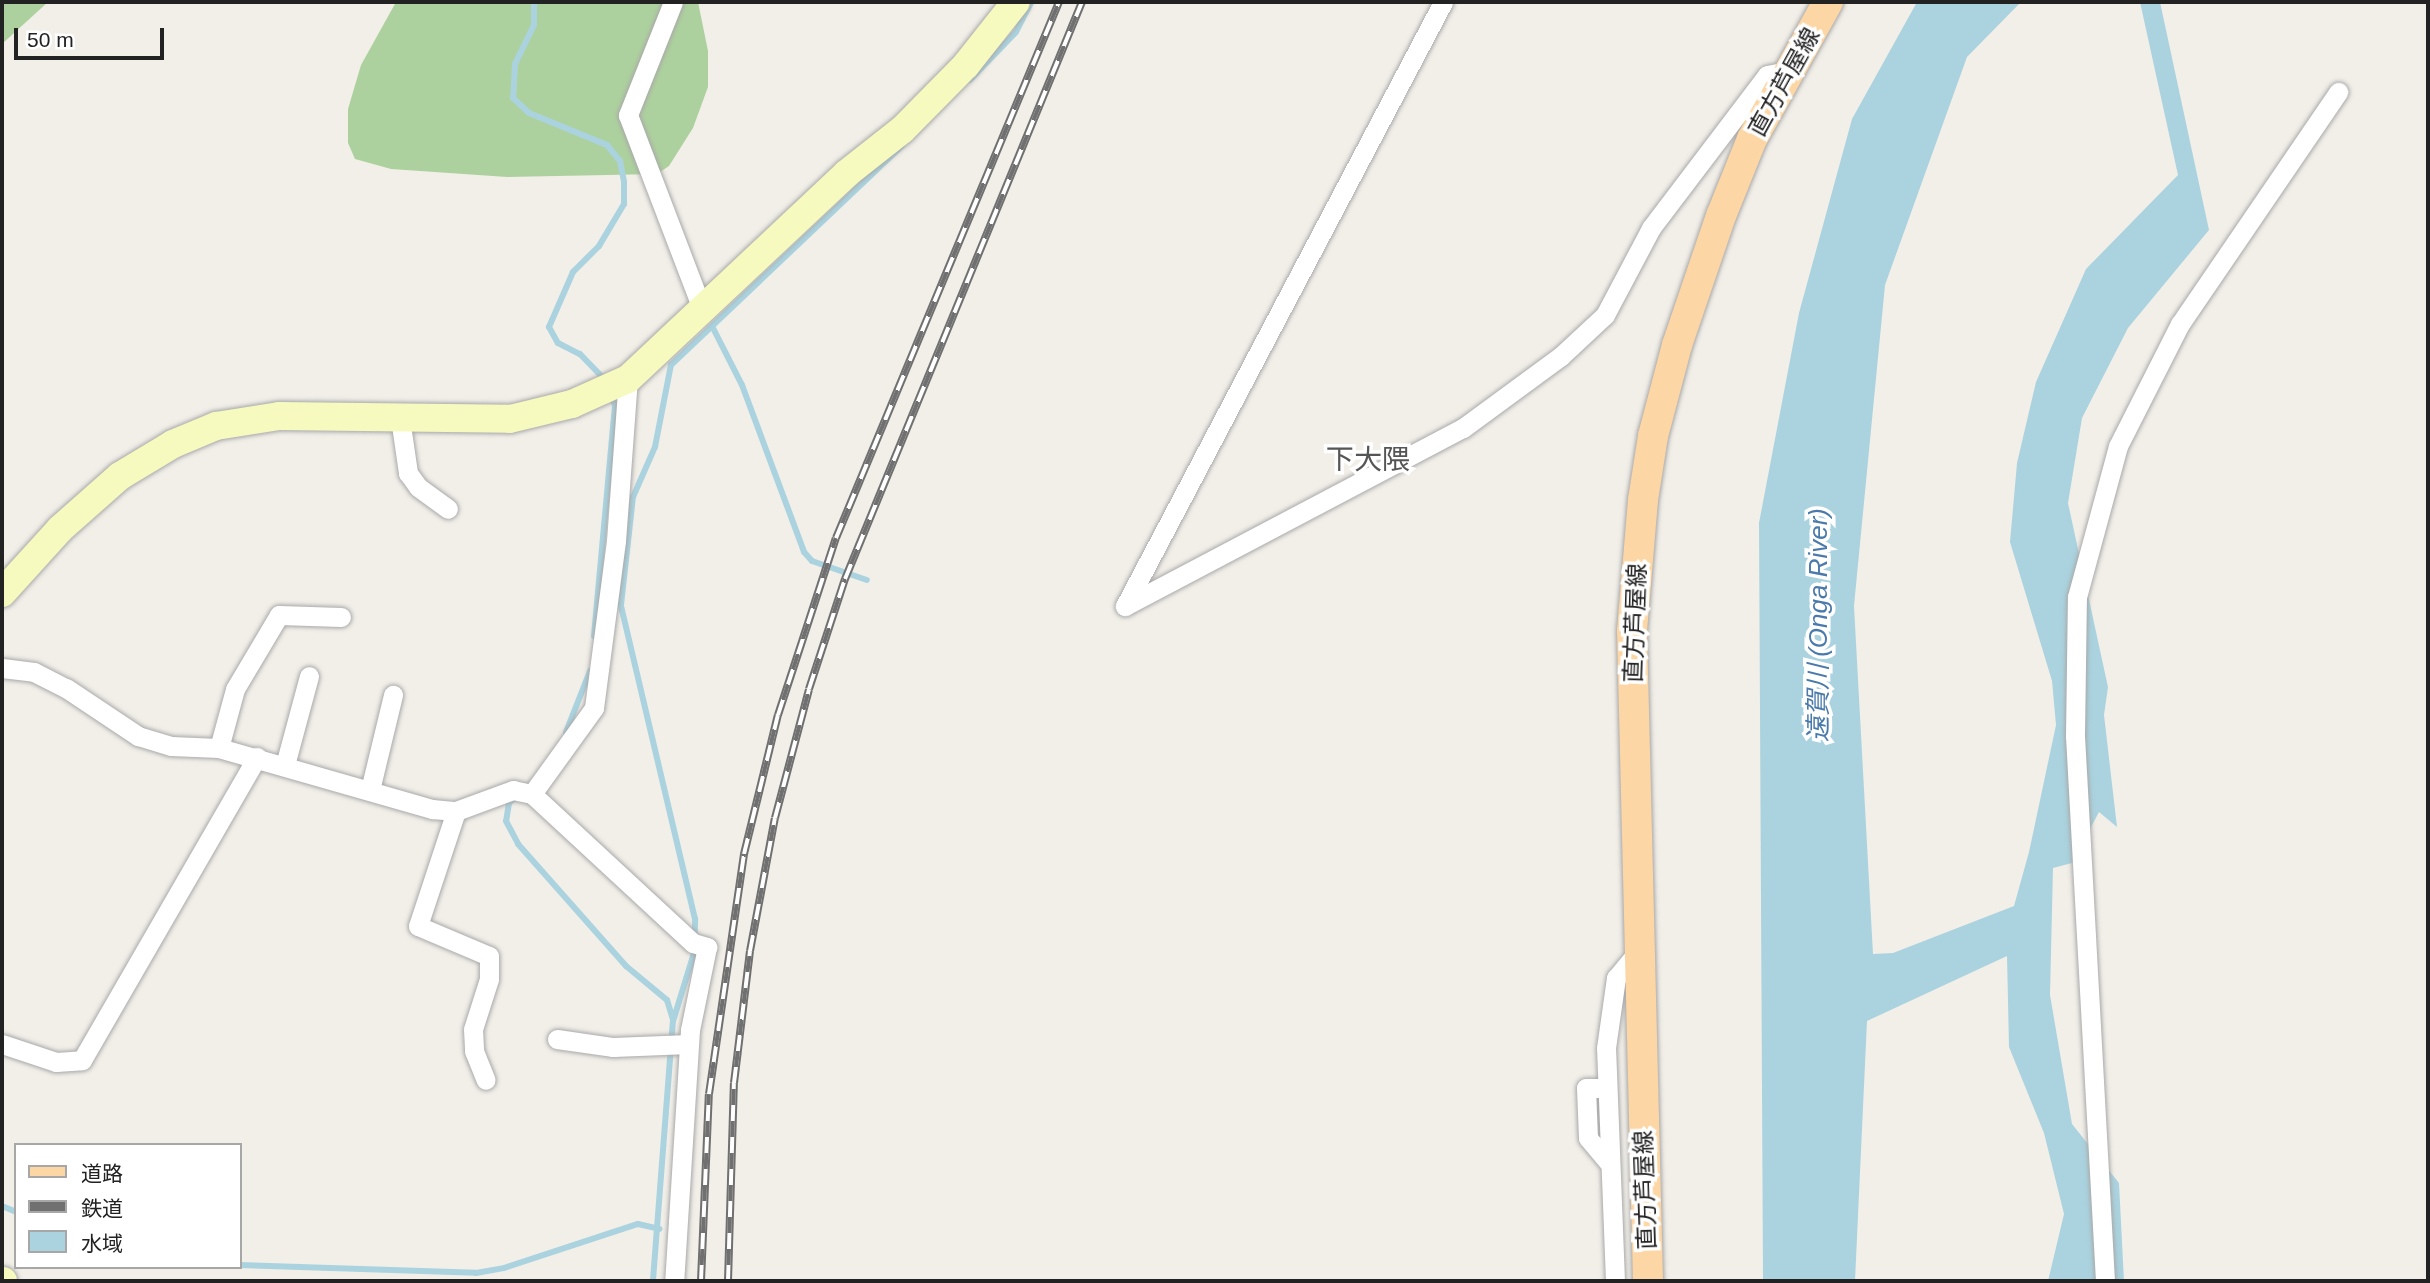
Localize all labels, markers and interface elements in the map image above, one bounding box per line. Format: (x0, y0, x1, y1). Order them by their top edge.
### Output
scale bar (18, 14, 168, 58)
street label: 直方芦屋線 (1742, 23, 1826, 141)
text: 50 m (27, 28, 74, 51)
district label: 下大隈 (1326, 443, 1410, 477)
water label: 遠賀川 (Onga River) (1803, 508, 1835, 742)
street label: 直方芦屋線 (1619, 563, 1651, 683)
street label: 直方芦屋線 (1629, 1130, 1661, 1250)
legend (14, 1143, 242, 1269)
text: 道路 (81, 1162, 123, 1185)
text: 鉄道 (81, 1197, 123, 1220)
text: 水域 (81, 1232, 123, 1255)

